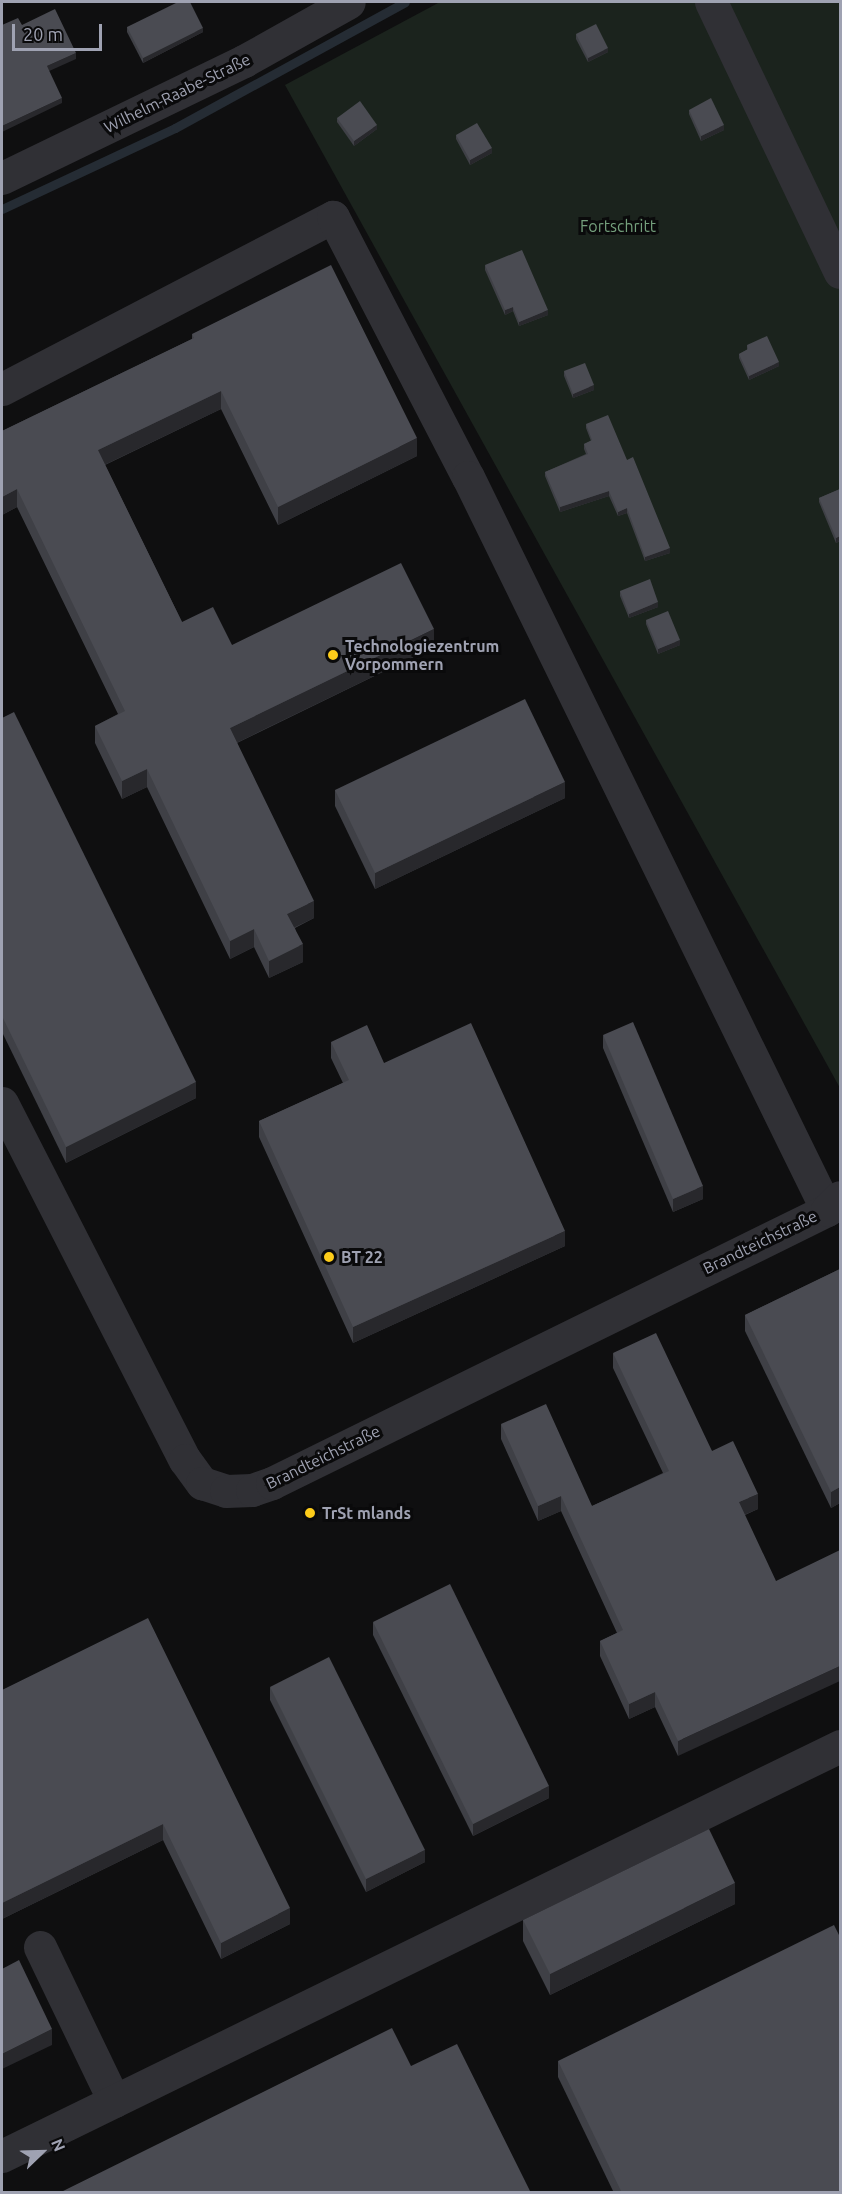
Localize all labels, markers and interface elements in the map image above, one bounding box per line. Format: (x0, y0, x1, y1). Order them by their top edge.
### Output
scale bar (15, 12, 105, 50)
text: 20 m (23, 24, 63, 44)
street label: Wilhelm-Raabe-Straße (101, 49, 253, 137)
park label: Fortschritt (580, 216, 656, 236)
place label: Technologiezentrum Vorpommern (345, 636, 499, 674)
marker: Technologiezentrum Vorpommern (326, 648, 340, 662)
street label: Brandteichstraße (700, 1206, 820, 1278)
place label: BT 22 (341, 1247, 383, 1267)
marker: BT 22 (322, 1250, 336, 1264)
street label: Brandteichstraße (263, 1421, 383, 1493)
place label: TrSt mlands (322, 1503, 411, 1523)
marker: TrSt mlands (303, 1506, 317, 1520)
north arrow (12, 2122, 72, 2182)
text: N (48, 2136, 69, 2154)

